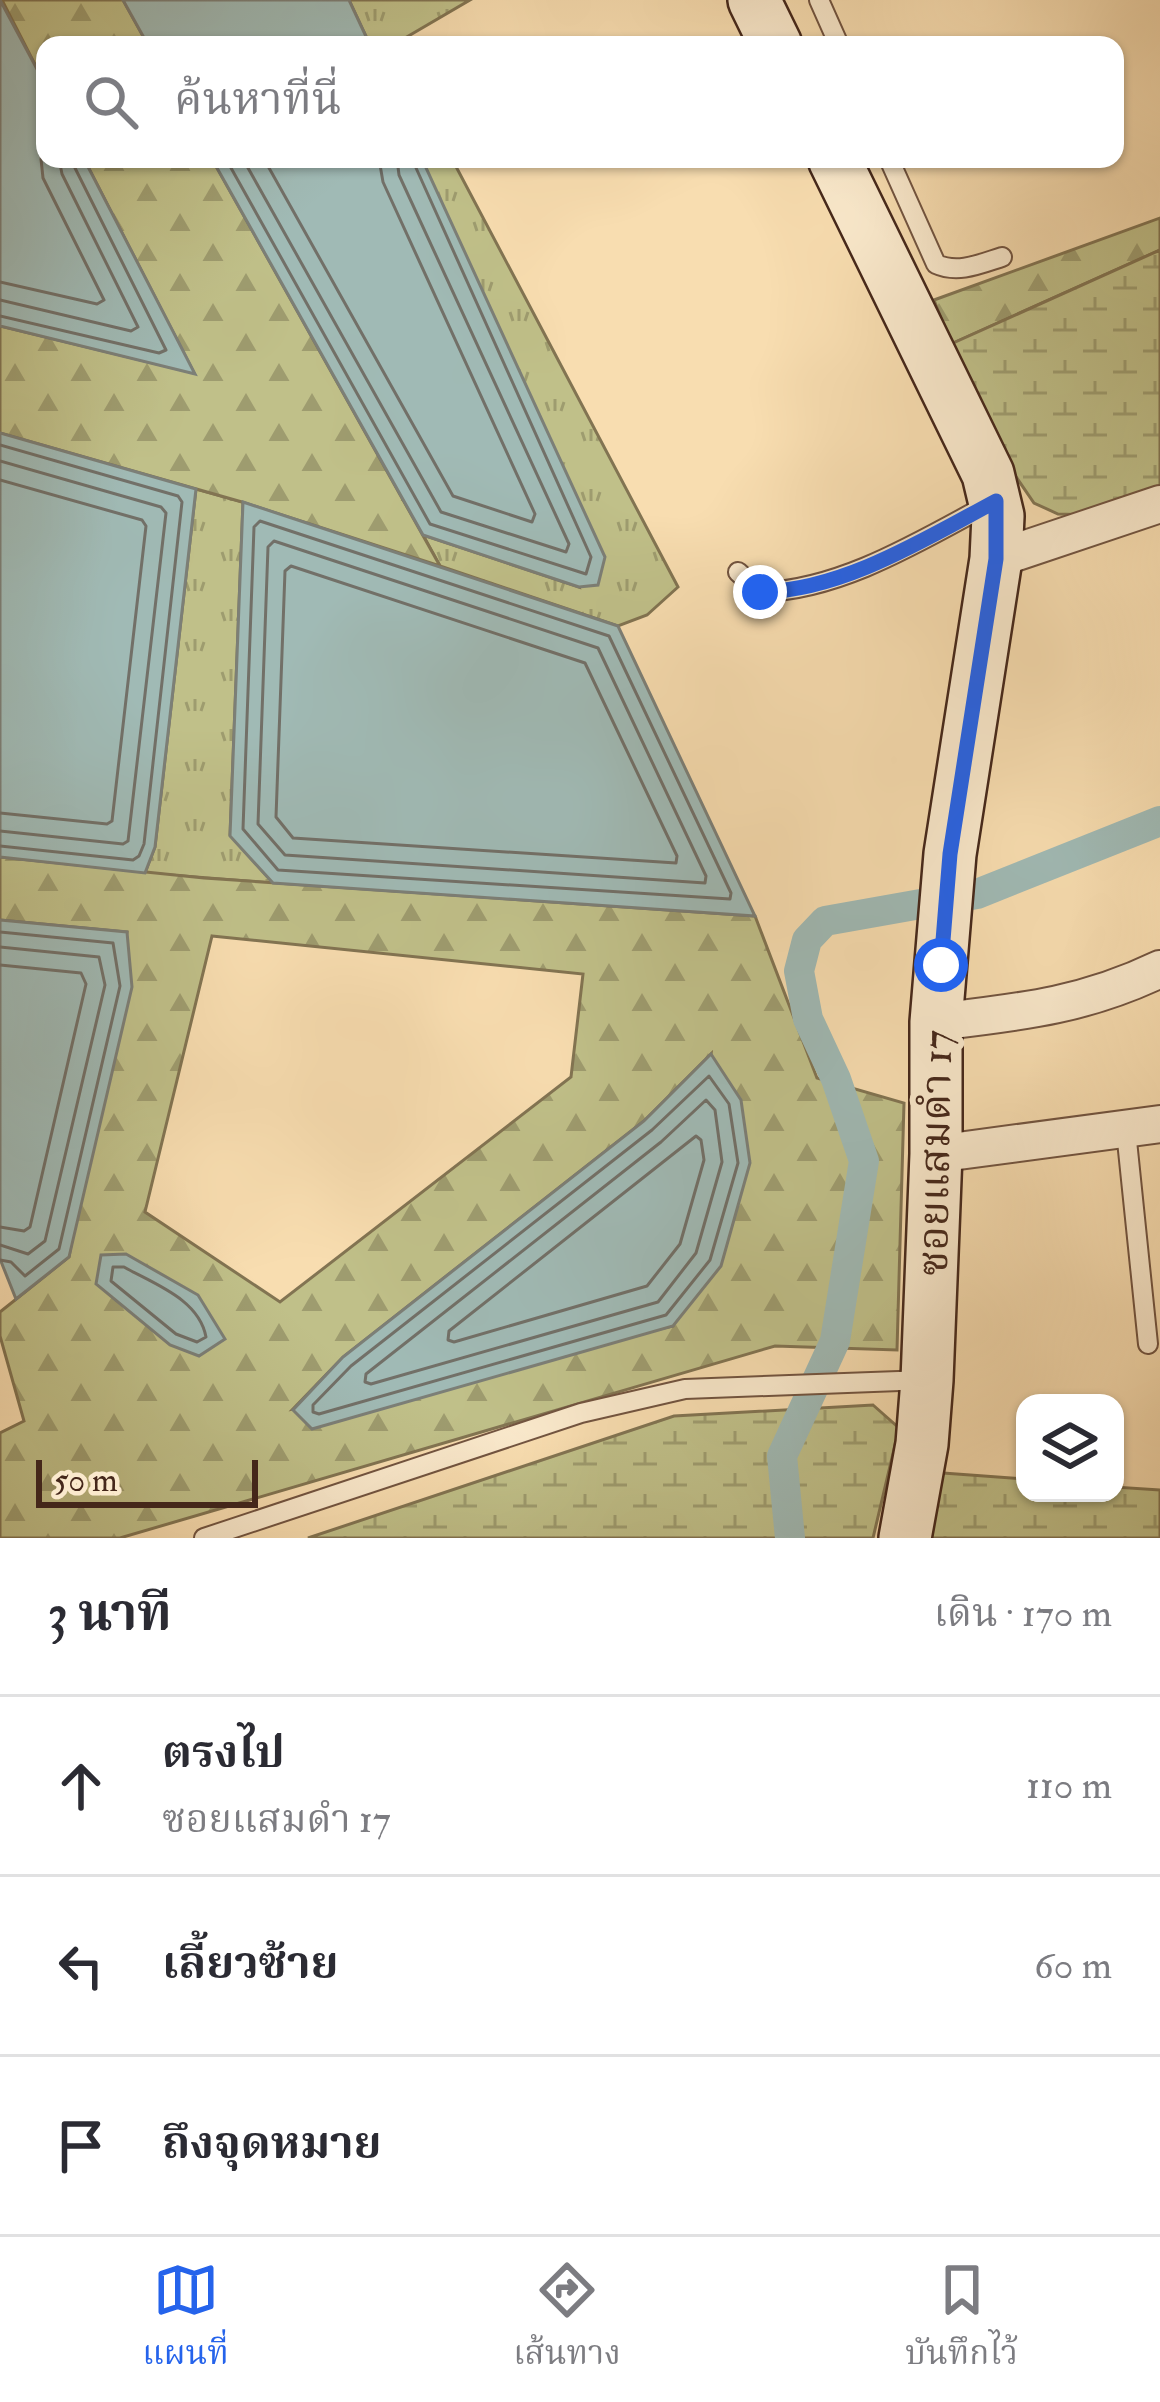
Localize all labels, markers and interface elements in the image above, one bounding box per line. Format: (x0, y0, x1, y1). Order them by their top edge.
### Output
search box (36, 36, 1124, 168)
icon: search (78, 69, 144, 135)
text: ค้นหาที่นี่ (174, 72, 342, 128)
route end (733, 565, 787, 619)
route start (914, 938, 968, 992)
street label: ซอยแสมดำ 17 (908, 1029, 964, 1277)
map controls (1016, 1394, 1124, 1502)
button: layers (1016, 1394, 1124, 1502)
scale bar (36, 1454, 258, 1507)
text: 50 m (54, 1460, 118, 1501)
text: 3 นาที (48, 1582, 172, 1646)
text: เดิน · 170 m (934, 1589, 1112, 1638)
text: ตรงไป (162, 1725, 285, 1781)
icon: ahead (48, 1753, 114, 1819)
text: 110 m (1026, 1761, 1112, 1810)
text: ซอยแสมดำ 17 (162, 1795, 391, 1844)
icon: left (48, 1933, 114, 1999)
text: เลี้ยวซ้าย (162, 1936, 338, 1992)
text: 60 m (1034, 1941, 1112, 1990)
icon: arrive (48, 2113, 114, 2179)
text: ถึงจุดหมาย (162, 2116, 382, 2172)
tab: แผนที่ (142, 2257, 229, 2382)
tab: เส้นทาง (513, 2257, 621, 2382)
tab: บันทึกไว้ (905, 2257, 1018, 2382)

